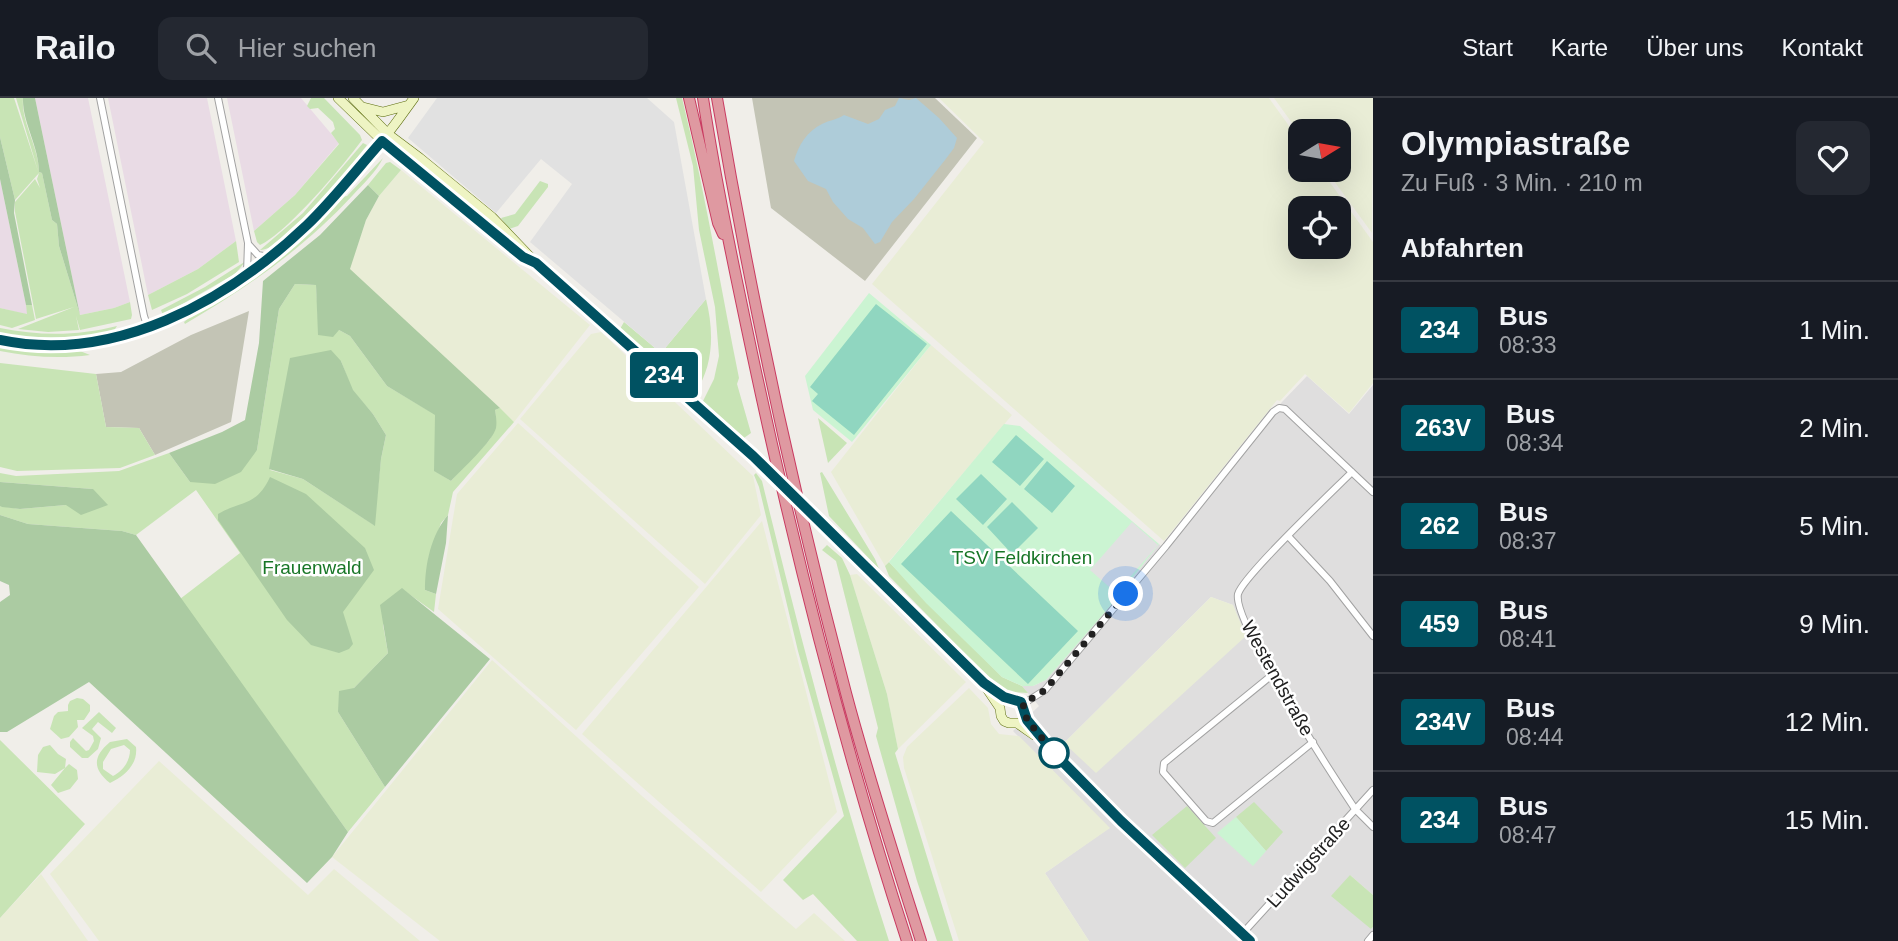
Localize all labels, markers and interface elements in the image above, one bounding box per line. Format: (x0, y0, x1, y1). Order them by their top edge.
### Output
search box (158, 17, 648, 80)
text: Railo (35, 29, 116, 66)
icon: search (182, 29, 220, 67)
text: Hier suchen (238, 33, 376, 63)
text: Start (1462, 34, 1513, 61)
text: Karte (1551, 34, 1608, 61)
text: Über uns (1646, 34, 1744, 61)
text: Kontakt (1782, 34, 1863, 61)
north arrow (1288, 119, 1351, 182)
map controls (1288, 119, 1351, 259)
button: heart (1796, 121, 1870, 195)
text: Olympiastraße (1401, 125, 1630, 162)
text: Zu Fuß · 3 Min. · 210 m (1401, 170, 1643, 196)
button: locate (1288, 196, 1351, 259)
text: Abfahrten (1401, 233, 1524, 263)
text: Bus (1499, 301, 1548, 331)
text: 1 Min. (1799, 315, 1870, 345)
text: 234 (1419, 316, 1460, 343)
text: 08:33 (1499, 332, 1557, 358)
line badge: 234 (624, 352, 704, 398)
text: 234 (644, 361, 684, 388)
text: Bus (1506, 399, 1555, 429)
text: 2 Min. (1799, 413, 1870, 443)
text: 263V (1415, 414, 1471, 441)
text: 08:34 (1506, 430, 1564, 456)
text: Bus (1499, 497, 1548, 527)
text: 5 Min. (1799, 511, 1870, 541)
text: 262 (1419, 512, 1460, 539)
text: 08:37 (1499, 528, 1557, 554)
park label: TSV Feldkirchen (952, 547, 1092, 568)
park label: Frauenwald (262, 557, 362, 578)
your location (1108, 576, 1143, 611)
text: Bus (1499, 595, 1548, 625)
text: 9 Min. (1799, 609, 1870, 639)
text: 459 (1419, 610, 1460, 637)
street label: Westendstraße (1237, 617, 1318, 740)
text: 08:41 (1499, 626, 1557, 652)
text: Bus (1506, 693, 1555, 723)
text: 12 Min. (1785, 707, 1870, 737)
text: 234V (1415, 708, 1471, 735)
text: 08:44 (1506, 724, 1564, 750)
unlabelled marker (1039, 738, 1069, 768)
text: Bus (1499, 791, 1548, 821)
text: 15 Min. (1785, 805, 1870, 835)
text: 234 (1419, 806, 1460, 833)
street label: Ludwigstraße (1262, 813, 1354, 912)
text: 08:47 (1499, 822, 1557, 848)

